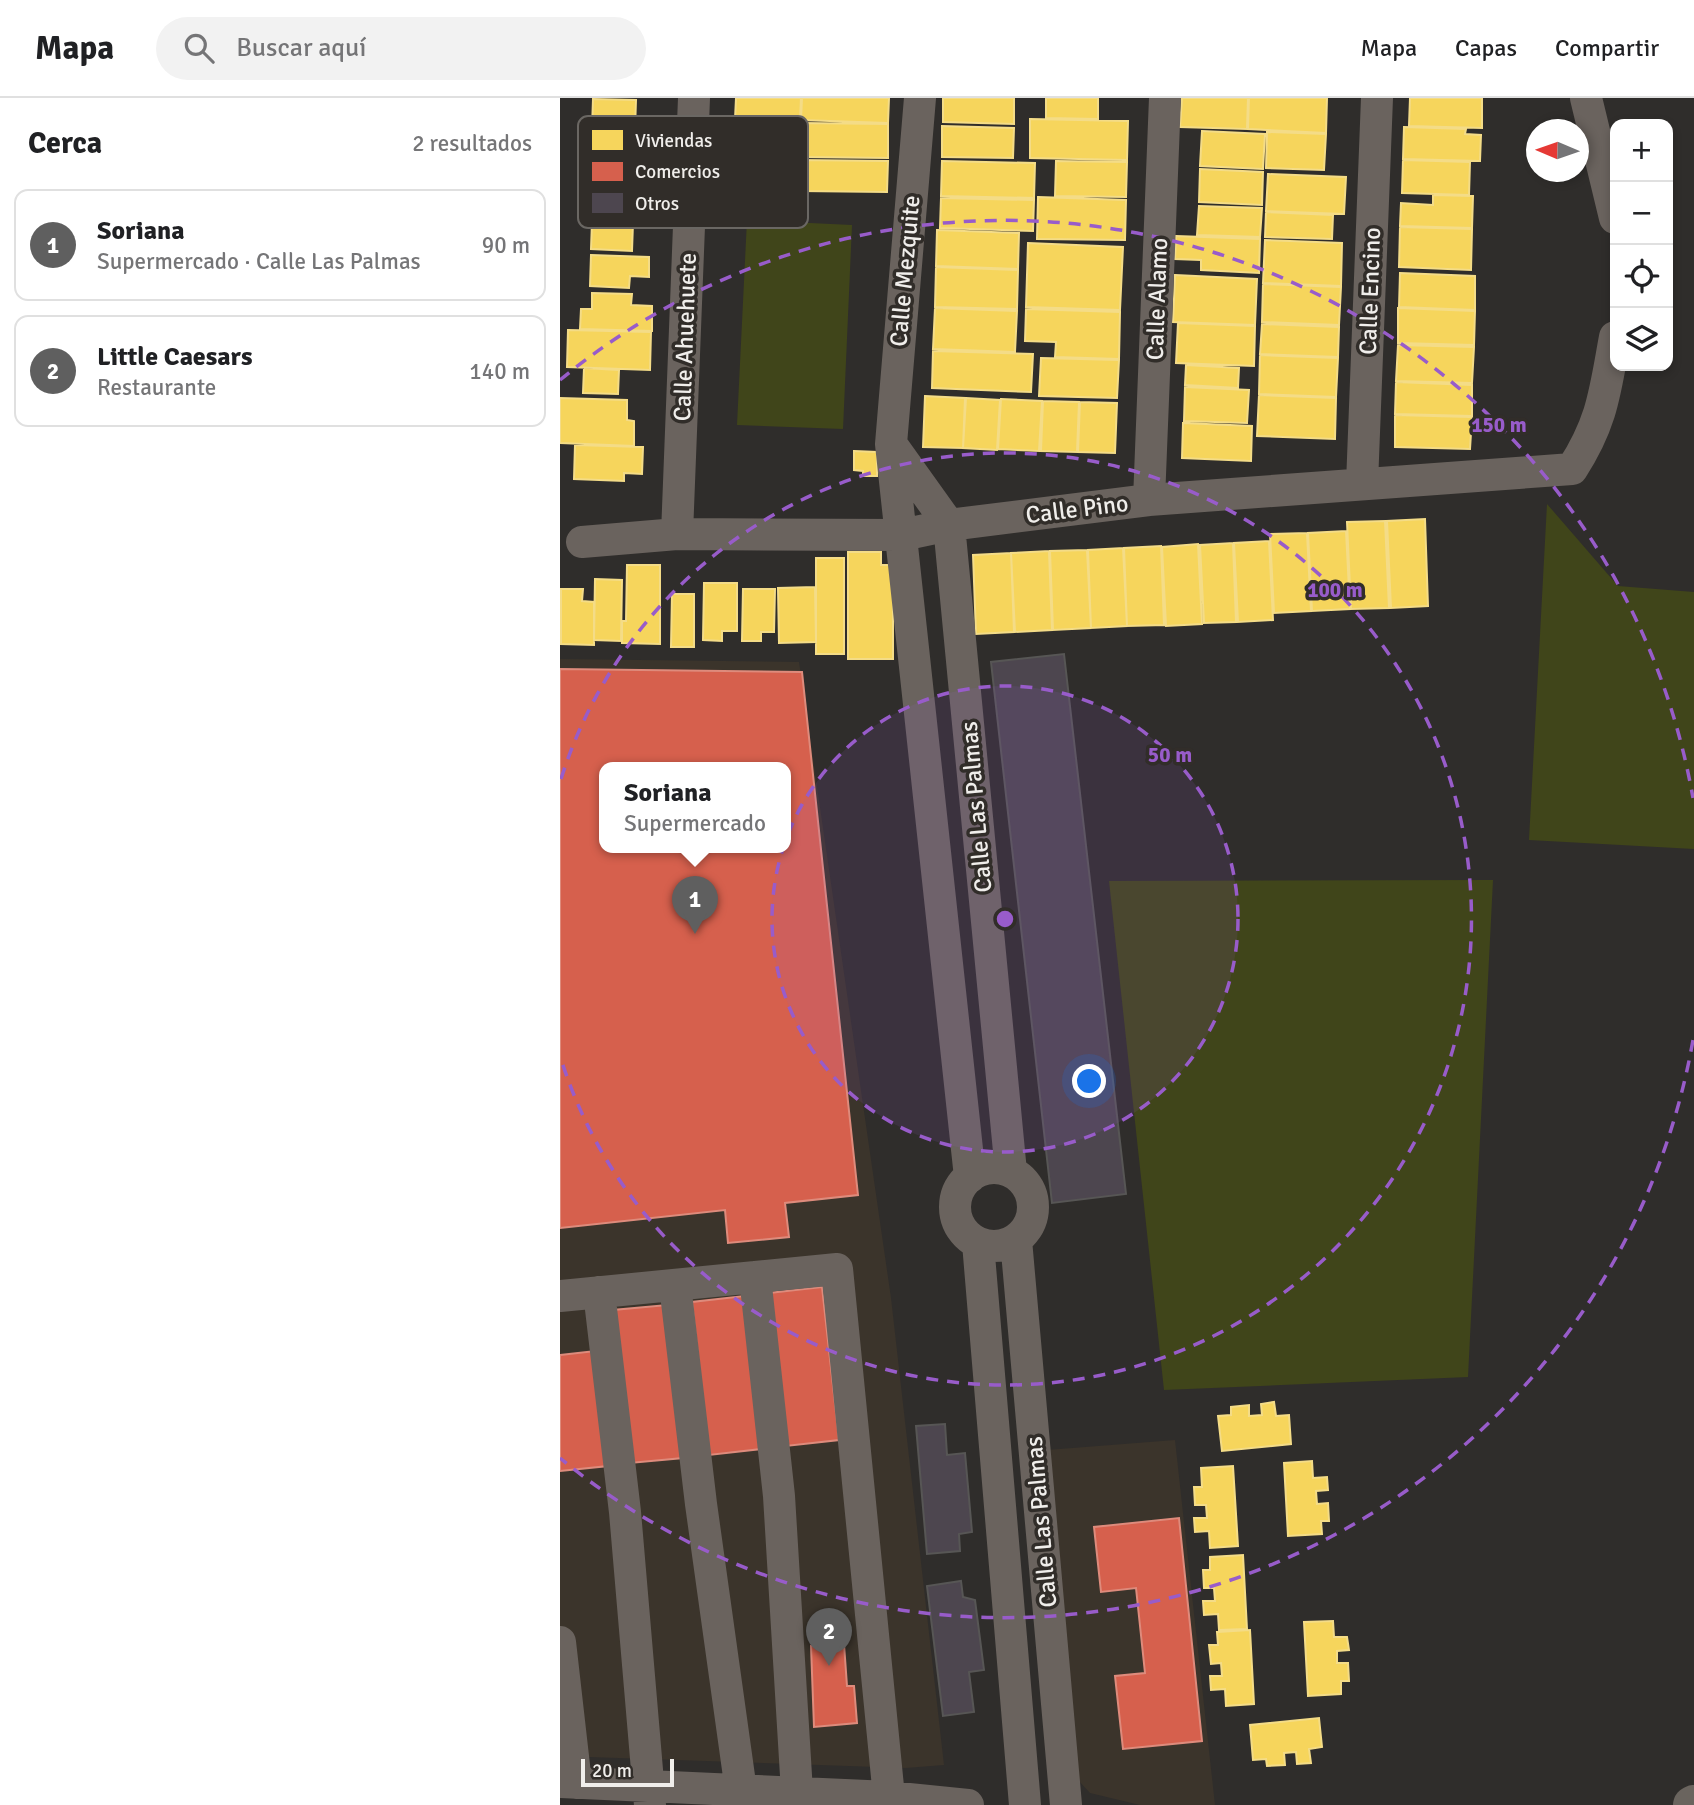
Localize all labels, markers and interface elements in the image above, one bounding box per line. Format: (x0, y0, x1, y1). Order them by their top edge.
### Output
search box (156, 17, 646, 80)
text: Mapa (35, 28, 114, 69)
icon: search (180, 29, 218, 67)
text: Buscar aquí (236, 32, 366, 64)
text: Mapa (1361, 33, 1417, 63)
text: Capas (1455, 33, 1517, 63)
text: Compartir (1555, 33, 1659, 63)
legend (578, 116, 808, 228)
north arrow (1526, 119, 1589, 182)
map controls (1610, 119, 1673, 371)
button: + (1610, 119, 1673, 182)
text: Cerca (28, 125, 102, 162)
text: 2 resultados (412, 129, 532, 158)
text: Viviendas (635, 129, 712, 153)
text: Comercios (635, 160, 720, 184)
button: − (1610, 182, 1673, 245)
text: Otros (635, 192, 679, 216)
street label: Calle Mezquite (883, 194, 927, 348)
text: Soriana (97, 215, 185, 247)
street label: Calle Encino (1353, 227, 1387, 355)
text: 1 (47, 231, 59, 260)
text: 90 m (482, 231, 530, 260)
street label: Calle Alamo (1140, 237, 1174, 361)
button: locate (1610, 245, 1673, 308)
text: Supermercado · Calle Las Palmas (97, 247, 421, 276)
street label: Calle Ahuehuete (667, 252, 703, 422)
button: layers (1610, 308, 1673, 371)
text: Little Caesars (97, 341, 252, 373)
text: 2 (47, 357, 59, 386)
text: 140 m (469, 357, 530, 386)
text: Restaurante (97, 373, 216, 402)
text: 150 m (1471, 412, 1527, 438)
street label: Calle Pino (1024, 488, 1130, 530)
text: 100 m (1307, 577, 1363, 603)
street label: Calle Las Palmas (954, 720, 998, 894)
text: 50 m (1148, 742, 1192, 768)
popup (599, 762, 791, 853)
text: Soriana (624, 777, 712, 809)
text: Supermercado (624, 809, 766, 838)
pin: 1 (672, 876, 718, 934)
centre of rings (993, 907, 1017, 931)
your location (1072, 1064, 1106, 1098)
street label: Calle Las Palmas (1019, 1435, 1063, 1609)
pin: 2 (806, 1608, 852, 1666)
scale bar (581, 1756, 674, 1788)
text: 20 m (592, 1759, 632, 1783)

